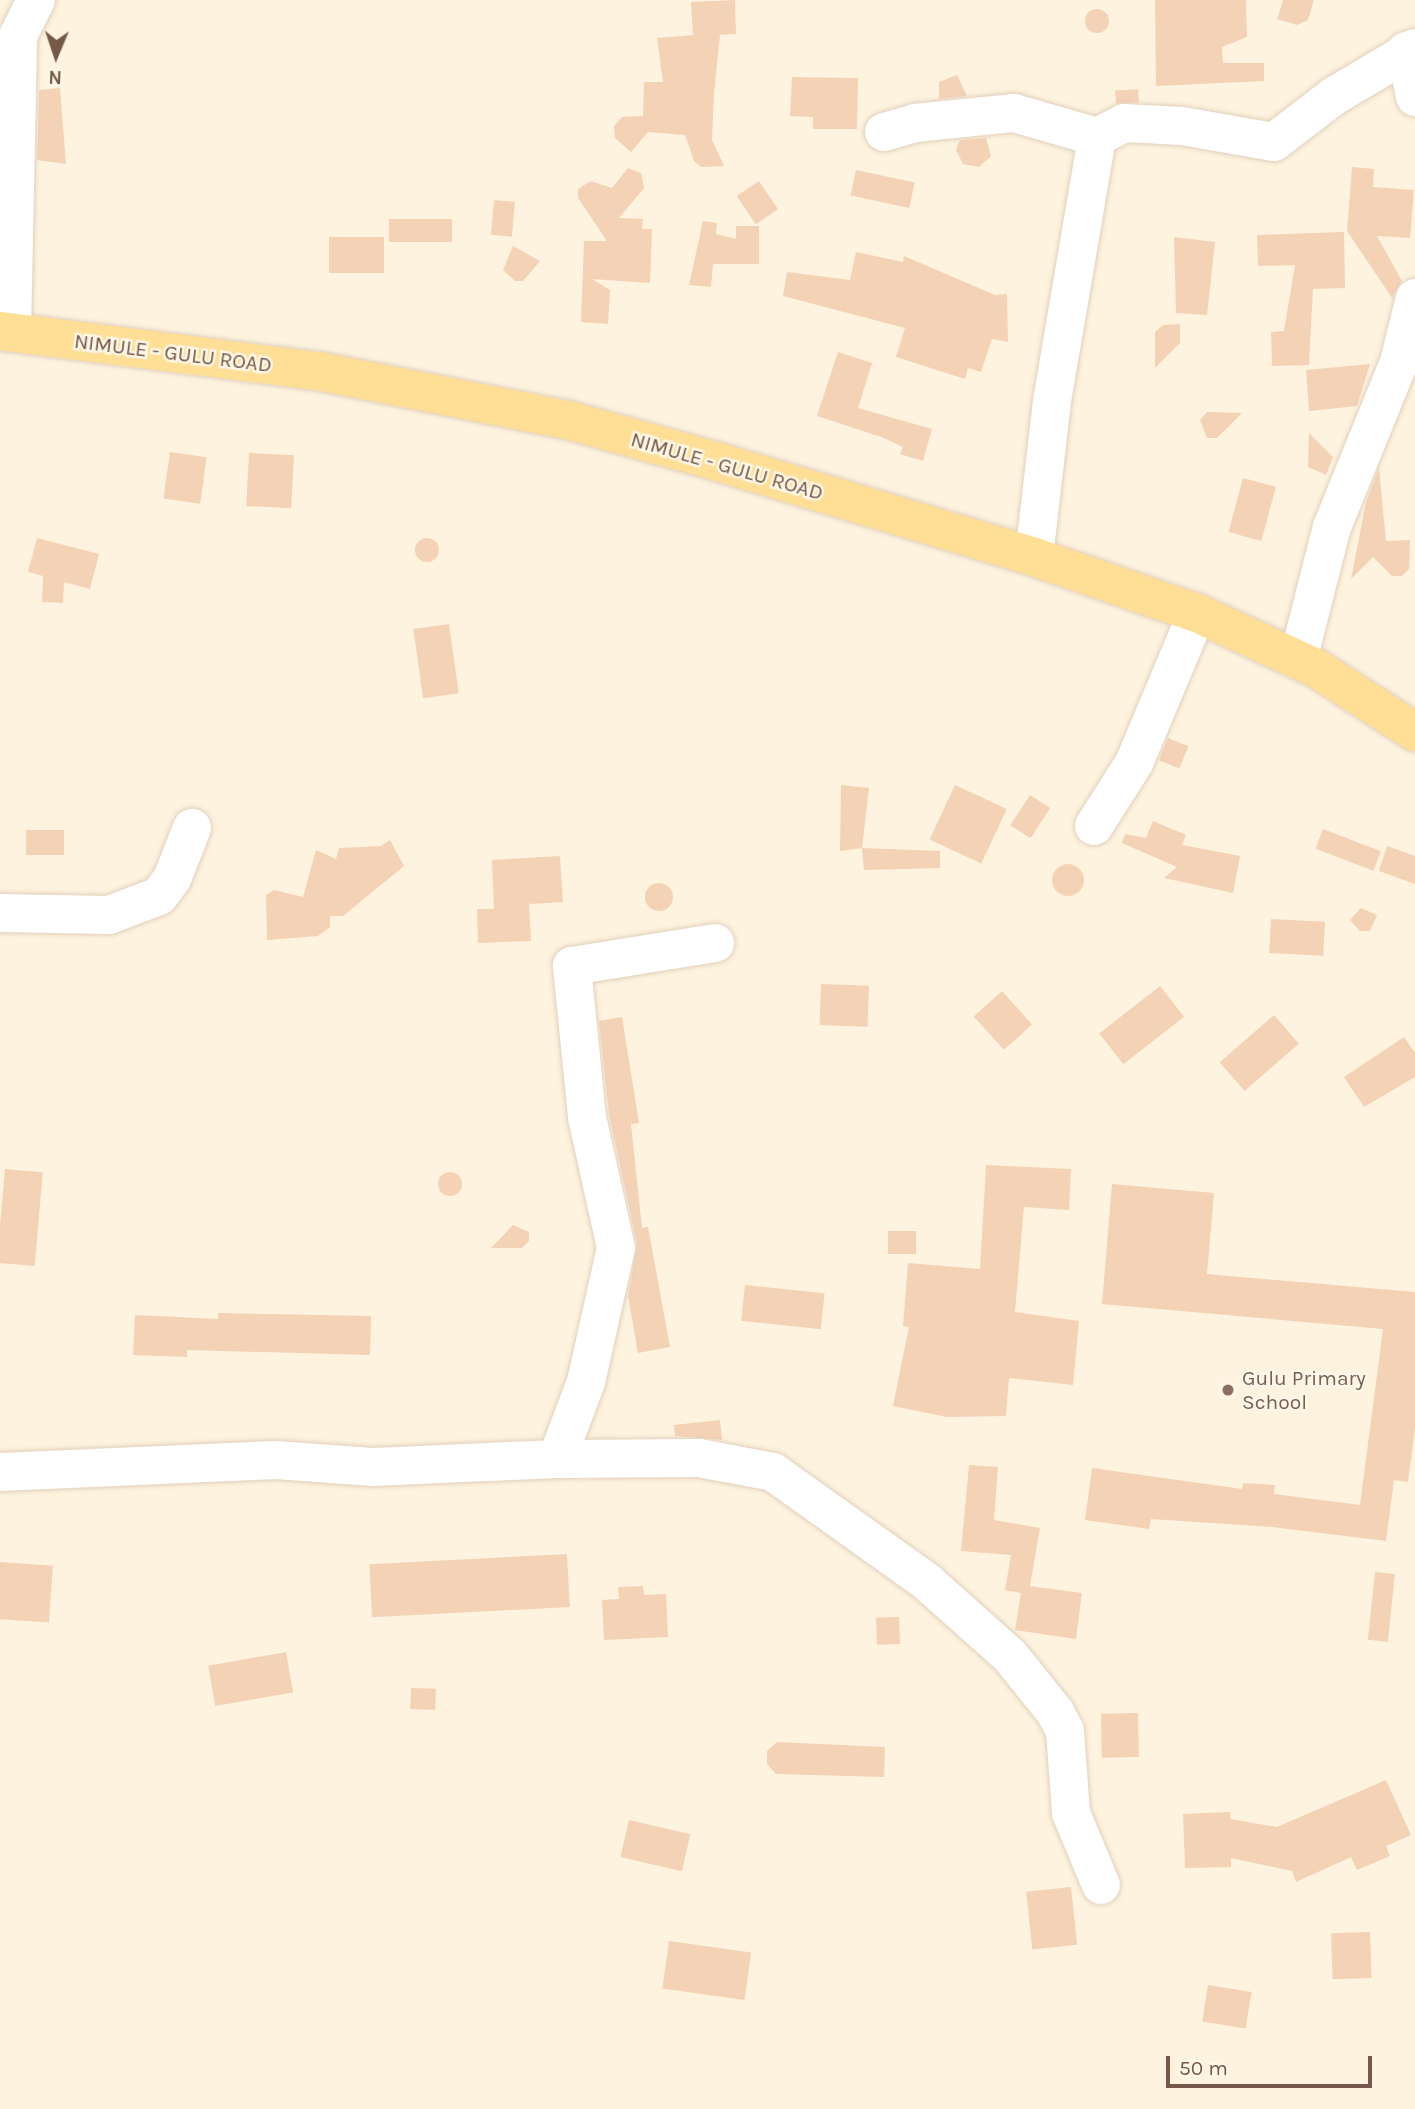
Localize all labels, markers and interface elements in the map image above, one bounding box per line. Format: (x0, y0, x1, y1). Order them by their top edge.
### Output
north arrow (21, 21, 91, 91)
text: N (48, 66, 62, 88)
street label: NIMULE - GULU ROAD (73, 328, 273, 378)
street label: NIMULE - GULU ROAD (628, 426, 826, 506)
place label: Gulu Primary School (1242, 1365, 1366, 1415)
marker: Gulu Primary School (1220, 1382, 1236, 1398)
scale bar (1170, 2042, 1376, 2086)
text: 50 m (1179, 2056, 1228, 2080)

